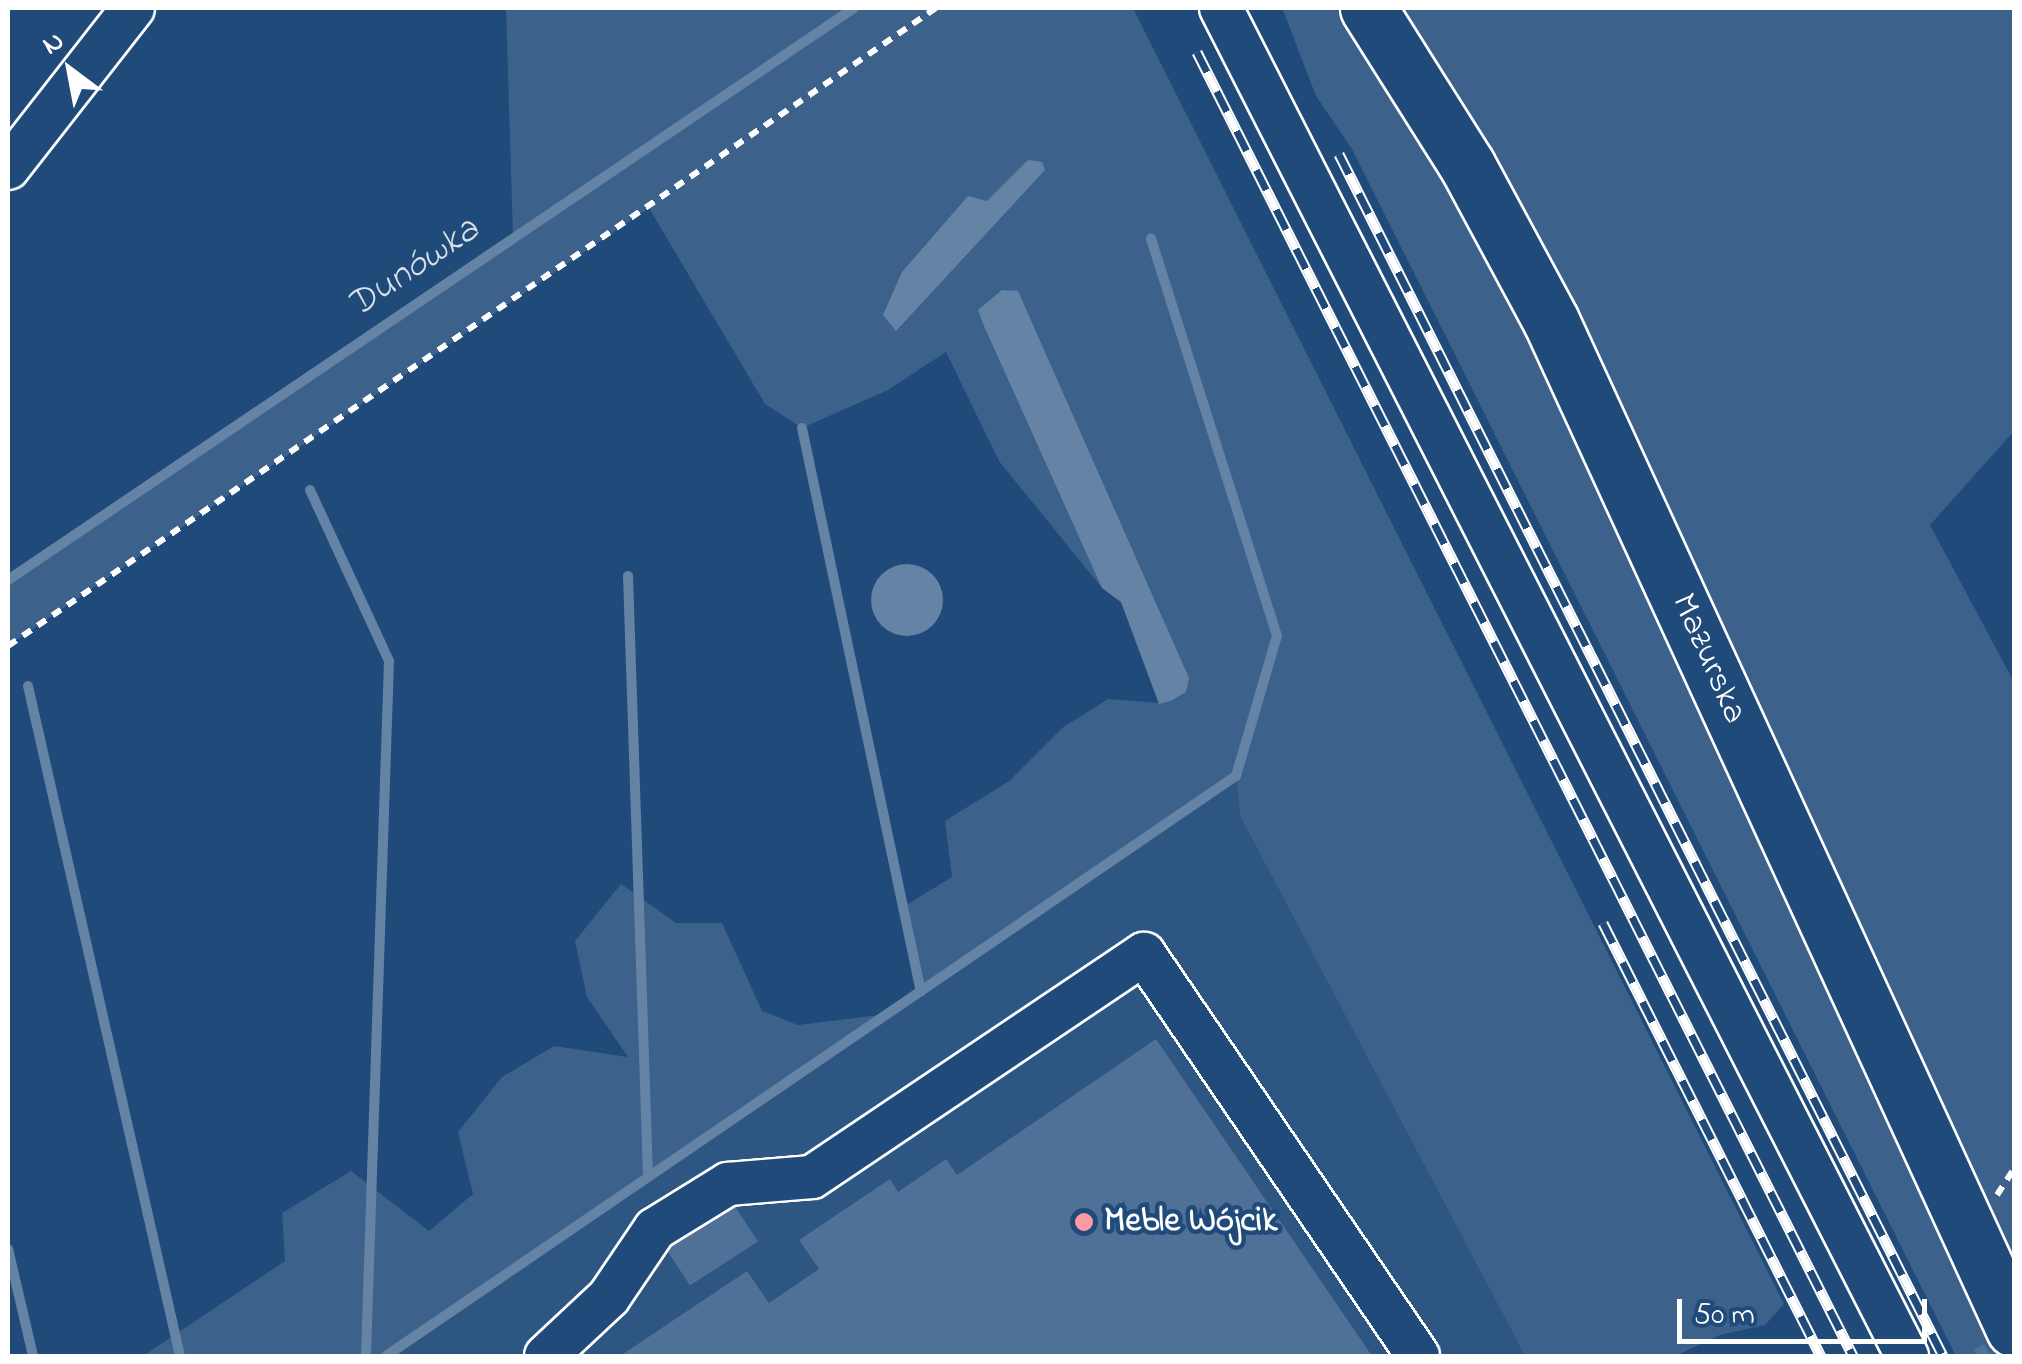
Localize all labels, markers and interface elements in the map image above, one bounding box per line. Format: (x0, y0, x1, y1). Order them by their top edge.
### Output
north arrow (20, 20, 120, 120)
text: N (35, 22, 73, 67)
water label: Dunówka (339, 208, 489, 330)
street label: Mazurska (1661, 588, 1755, 730)
place label: Meble Wójcik (1104, 1201, 1277, 1243)
marker: Meble Wójcik (1073, 1211, 1095, 1233)
scale bar (1682, 1279, 1932, 1341)
text: 50 m (1694, 1294, 1755, 1338)

